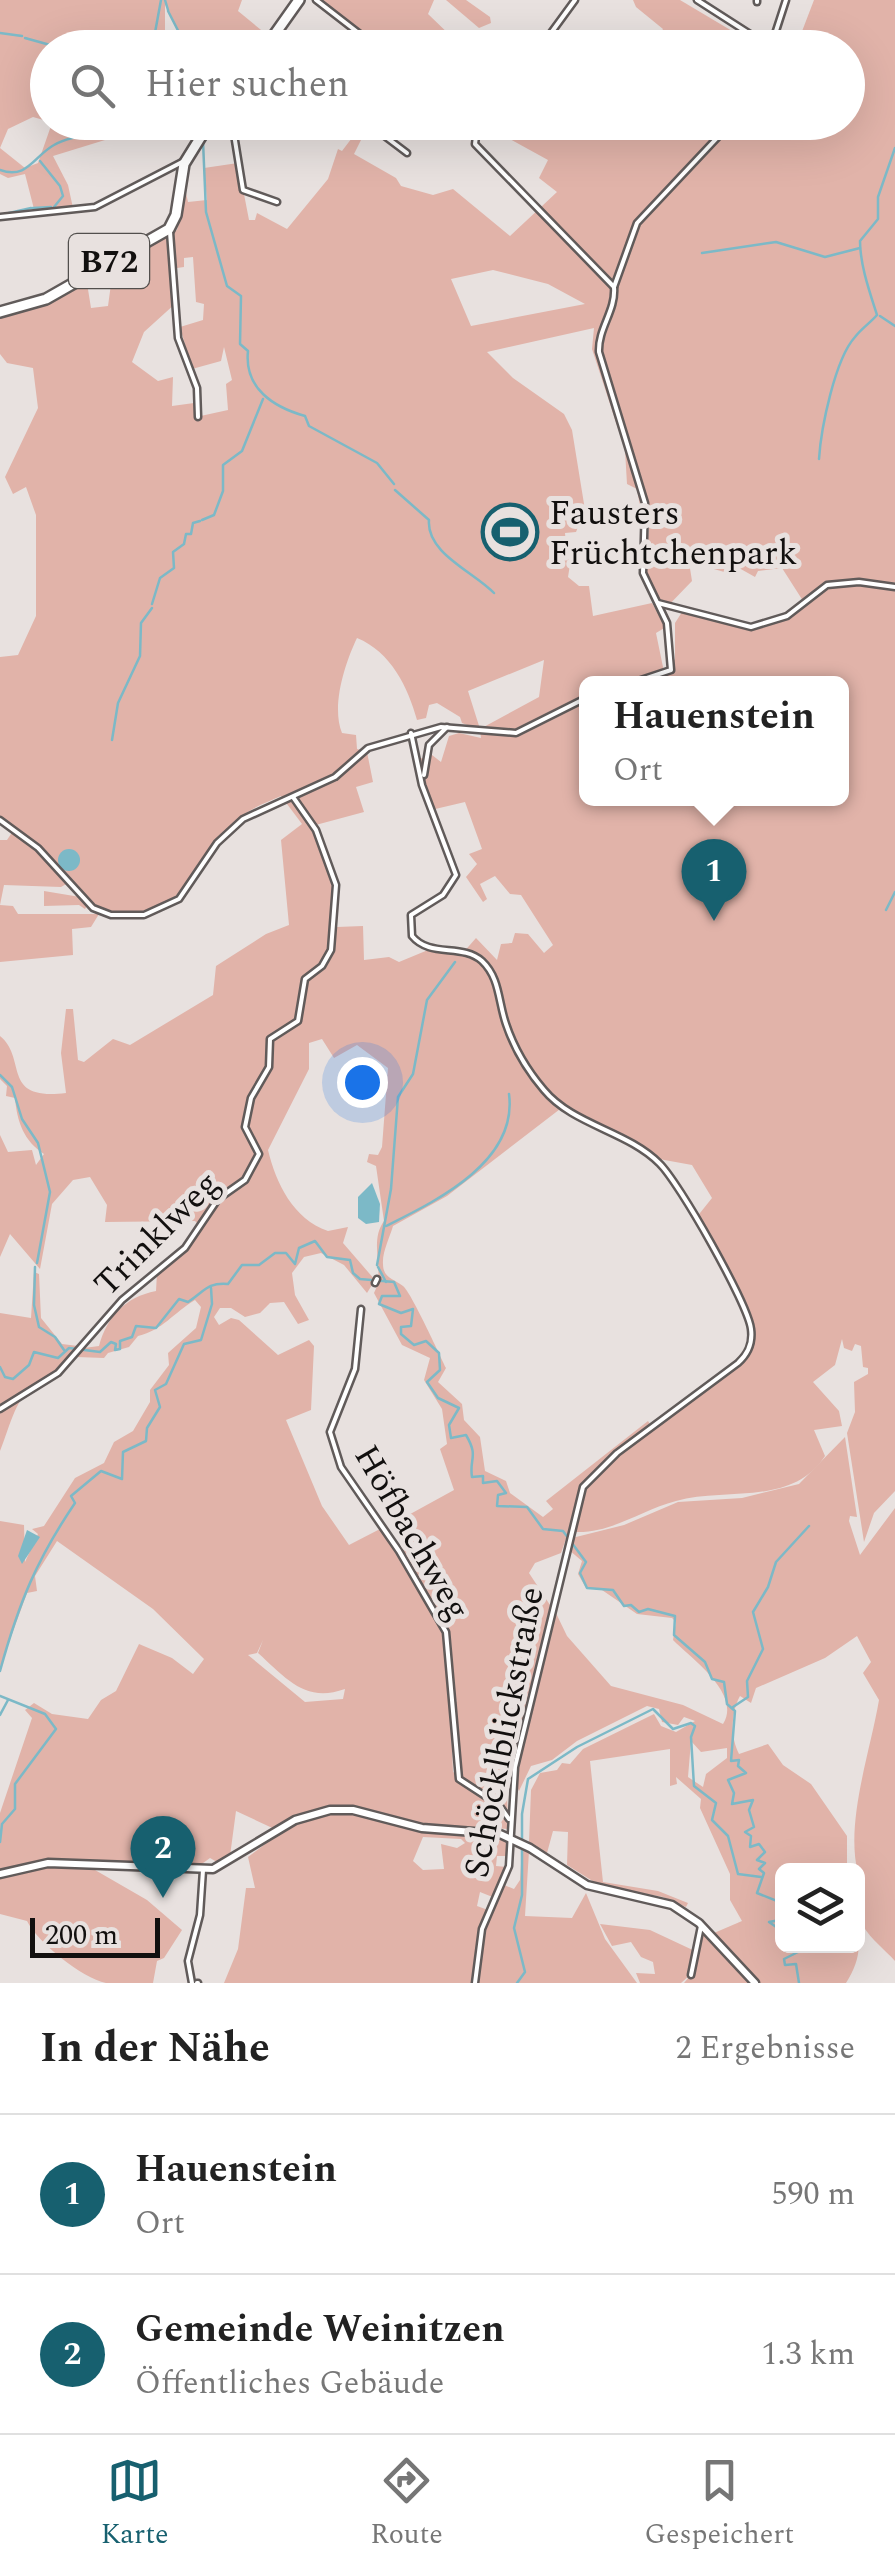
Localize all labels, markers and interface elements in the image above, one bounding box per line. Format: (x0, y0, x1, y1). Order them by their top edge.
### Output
search box (30, 30, 865, 140)
text: Hier suchen (145, 56, 349, 114)
icon: search (65, 58, 120, 113)
road number: B72 (69, 234, 149, 288)
place label: Fausters Früchtchenpark (549, 487, 798, 580)
sports icon: Fausters Früchtchenpark (480, 502, 540, 562)
popup (579, 676, 849, 806)
text: Hauenstein (613, 688, 815, 746)
text: Ort (613, 746, 663, 795)
pin: 1 (682, 838, 746, 921)
your location (337, 1057, 388, 1108)
street label: Trinklweg (82, 1159, 232, 1309)
street label: Höfbachweg (340, 1435, 483, 1631)
street label: Schöcklblickstraße (450, 1582, 559, 1882)
pin: 2 (130, 1816, 196, 1898)
map controls (775, 1863, 865, 1953)
button: layers (775, 1863, 865, 1953)
scale bar (30, 1913, 160, 1958)
text: 200 m (45, 1914, 118, 1957)
text: In der Nähe (40, 2017, 270, 2080)
text: 2 Ergebnisse (676, 2024, 855, 2073)
text: Hauenstein (135, 2141, 337, 2199)
text: 1 (64, 2170, 81, 2219)
text: 590 m (771, 2170, 855, 2219)
text: Ort (135, 2199, 185, 2248)
text: Gemeinde Weinitzen (135, 2301, 505, 2359)
text: 2 (64, 2330, 81, 2379)
text: 1.3 km (762, 2330, 855, 2379)
text: Öffentliches Gebäude (135, 2359, 444, 2408)
tab: Karte (101, 2453, 169, 2556)
tab: Route (370, 2453, 443, 2556)
tab: Gespeichert (644, 2453, 794, 2556)

